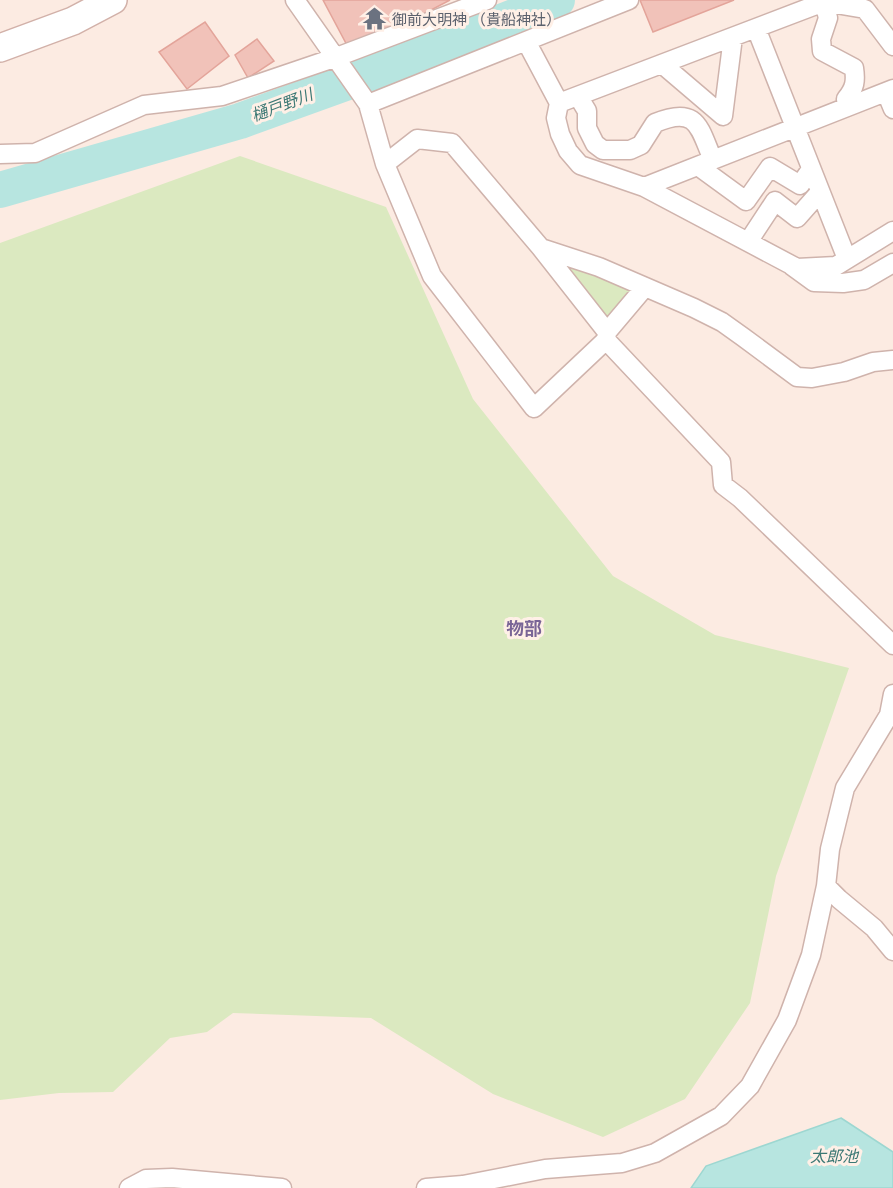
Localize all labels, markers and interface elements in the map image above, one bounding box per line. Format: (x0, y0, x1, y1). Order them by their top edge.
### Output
temple icon: 御前大明神 （貴船神社） (361, 6, 387, 32)
place label: 御前大明神 （貴船神社） (392, 9, 561, 30)
water label: 樋戸野川 (248, 82, 318, 127)
district label: 物部 (506, 616, 542, 641)
water label: 太郎池 (810, 1145, 860, 1168)

